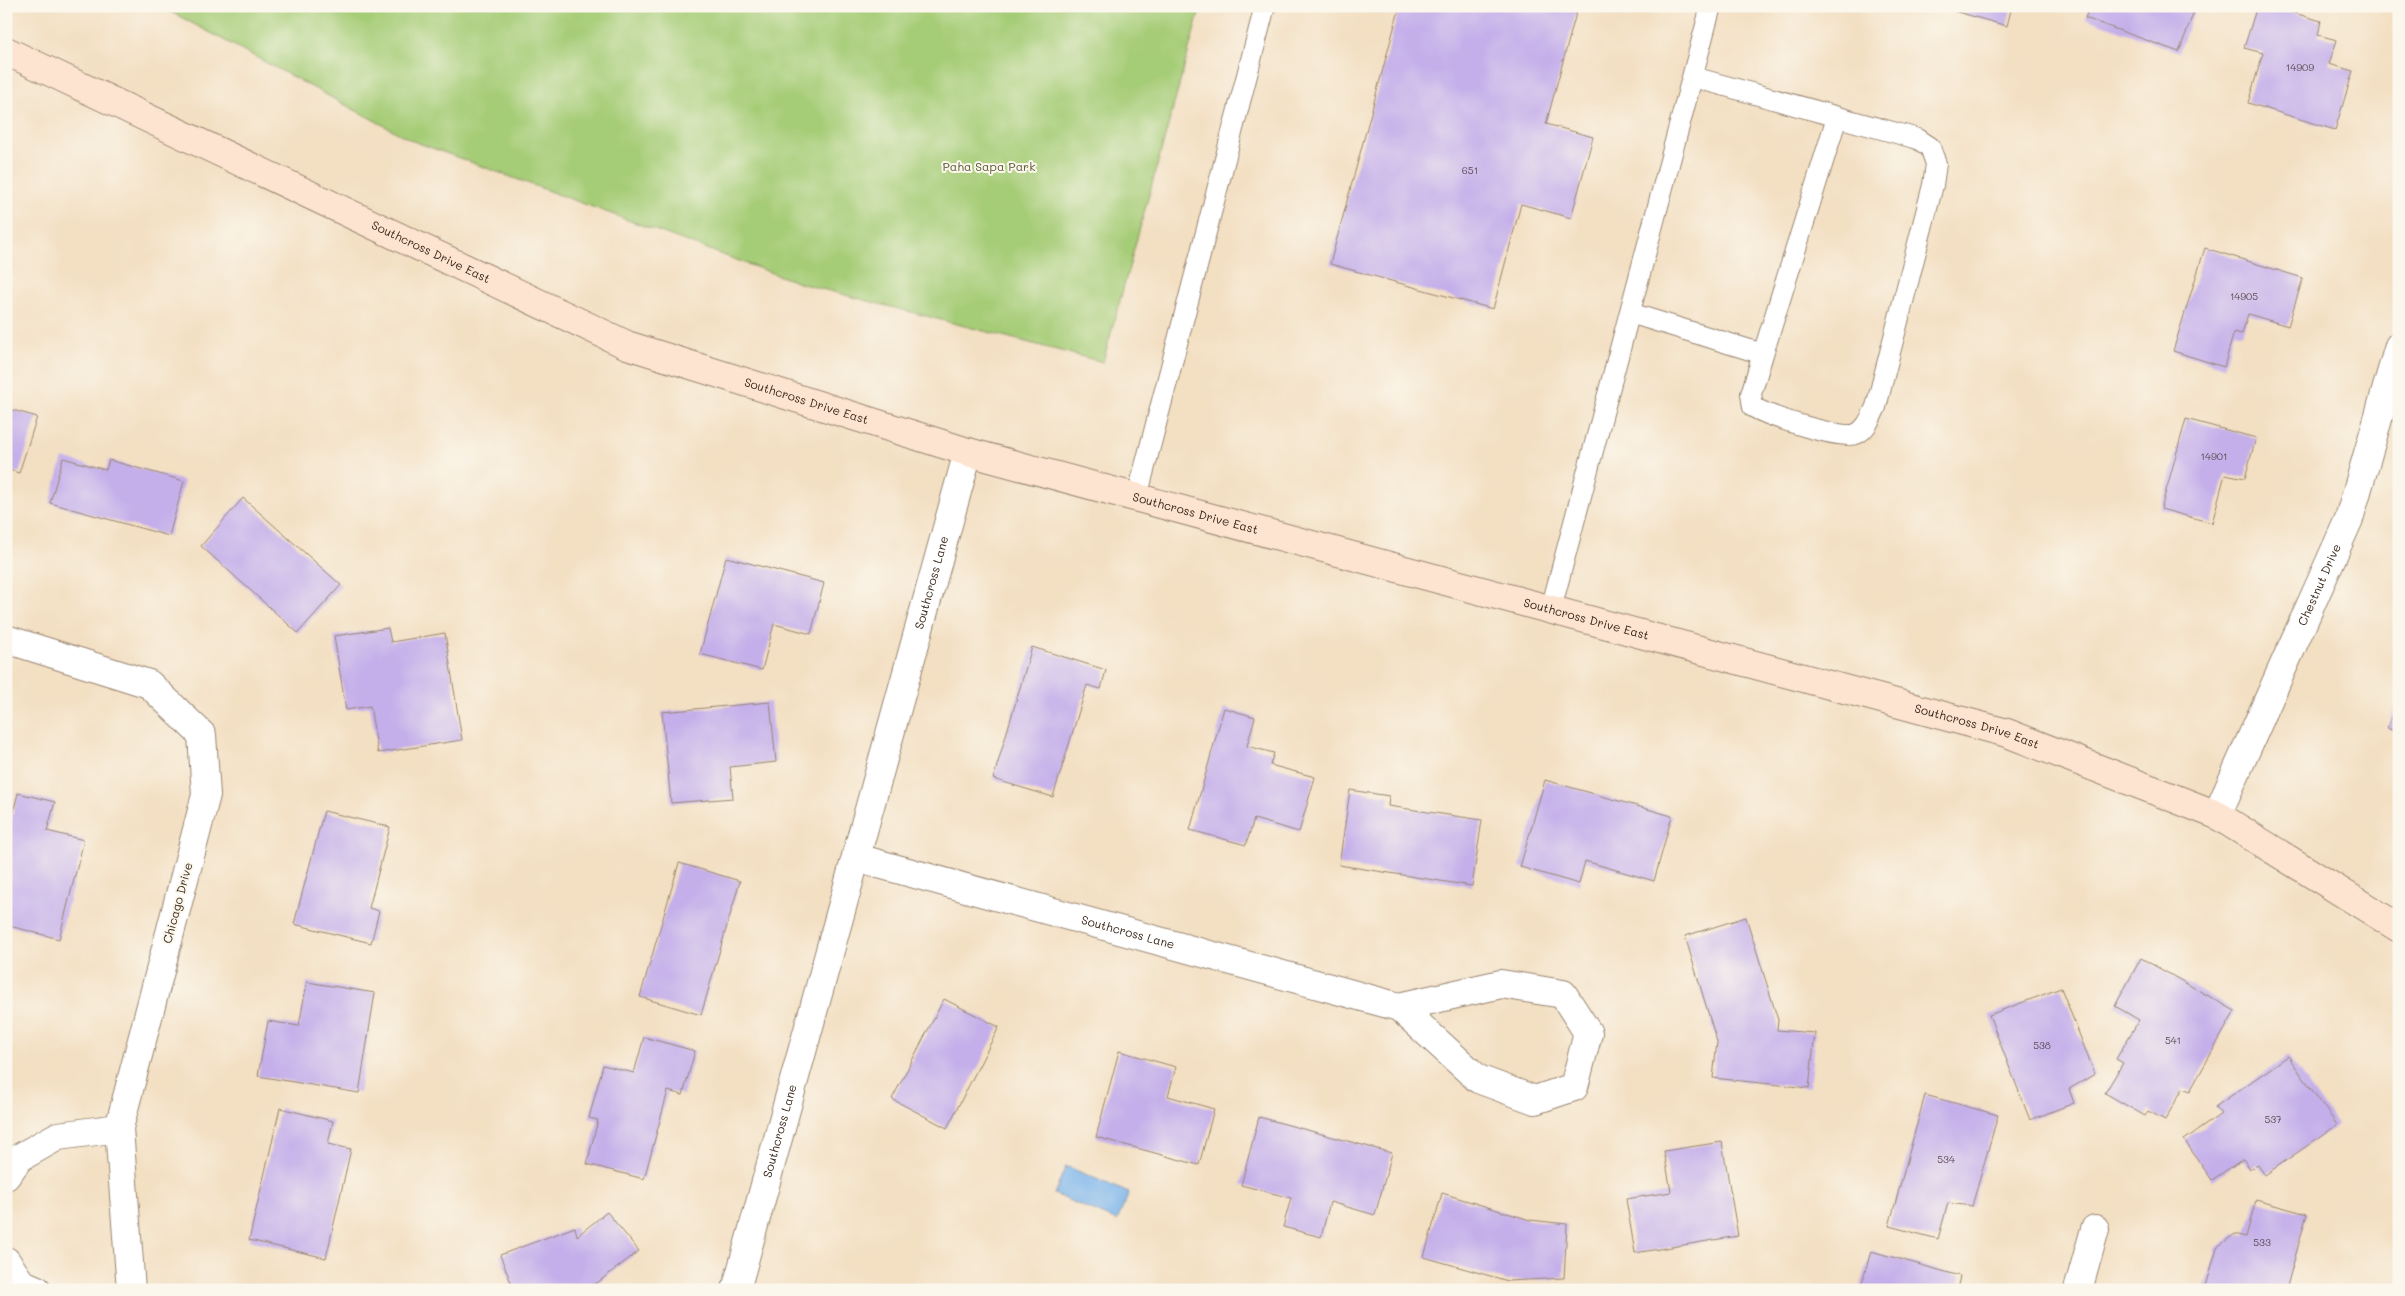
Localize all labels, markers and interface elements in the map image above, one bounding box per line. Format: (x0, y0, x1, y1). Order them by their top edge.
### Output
house number: 14909 (2286, 60, 2314, 74)
park label: Paha Sapa Park (942, 158, 1036, 174)
house number: 651 (1462, 163, 1478, 177)
street label: Southcross Drive East (369, 216, 493, 286)
house number: 14905 (2230, 289, 2258, 303)
street label: Southcross Drive East (742, 373, 871, 427)
house number: 14901 (2201, 449, 2227, 463)
street label: Southcross Drive East (1131, 488, 1260, 537)
street label: Southcross Lane (910, 534, 951, 631)
street label: Chestnut Drive (2293, 541, 2344, 628)
street label: Southcross Drive East (1522, 594, 1651, 643)
street label: Southcross Drive East (1913, 699, 2042, 752)
street label: Chicago Drive (159, 860, 196, 945)
street label: Southcross Lane (1080, 911, 1177, 952)
house number: 541 (2165, 1033, 2181, 1047)
house number: 538 (2033, 1038, 2051, 1052)
street label: Southcross Lane (759, 1082, 800, 1179)
house number: 537 (2264, 1112, 2282, 1126)
house number: 534 (1937, 1152, 1955, 1166)
house number: 533 (2253, 1235, 2271, 1249)

